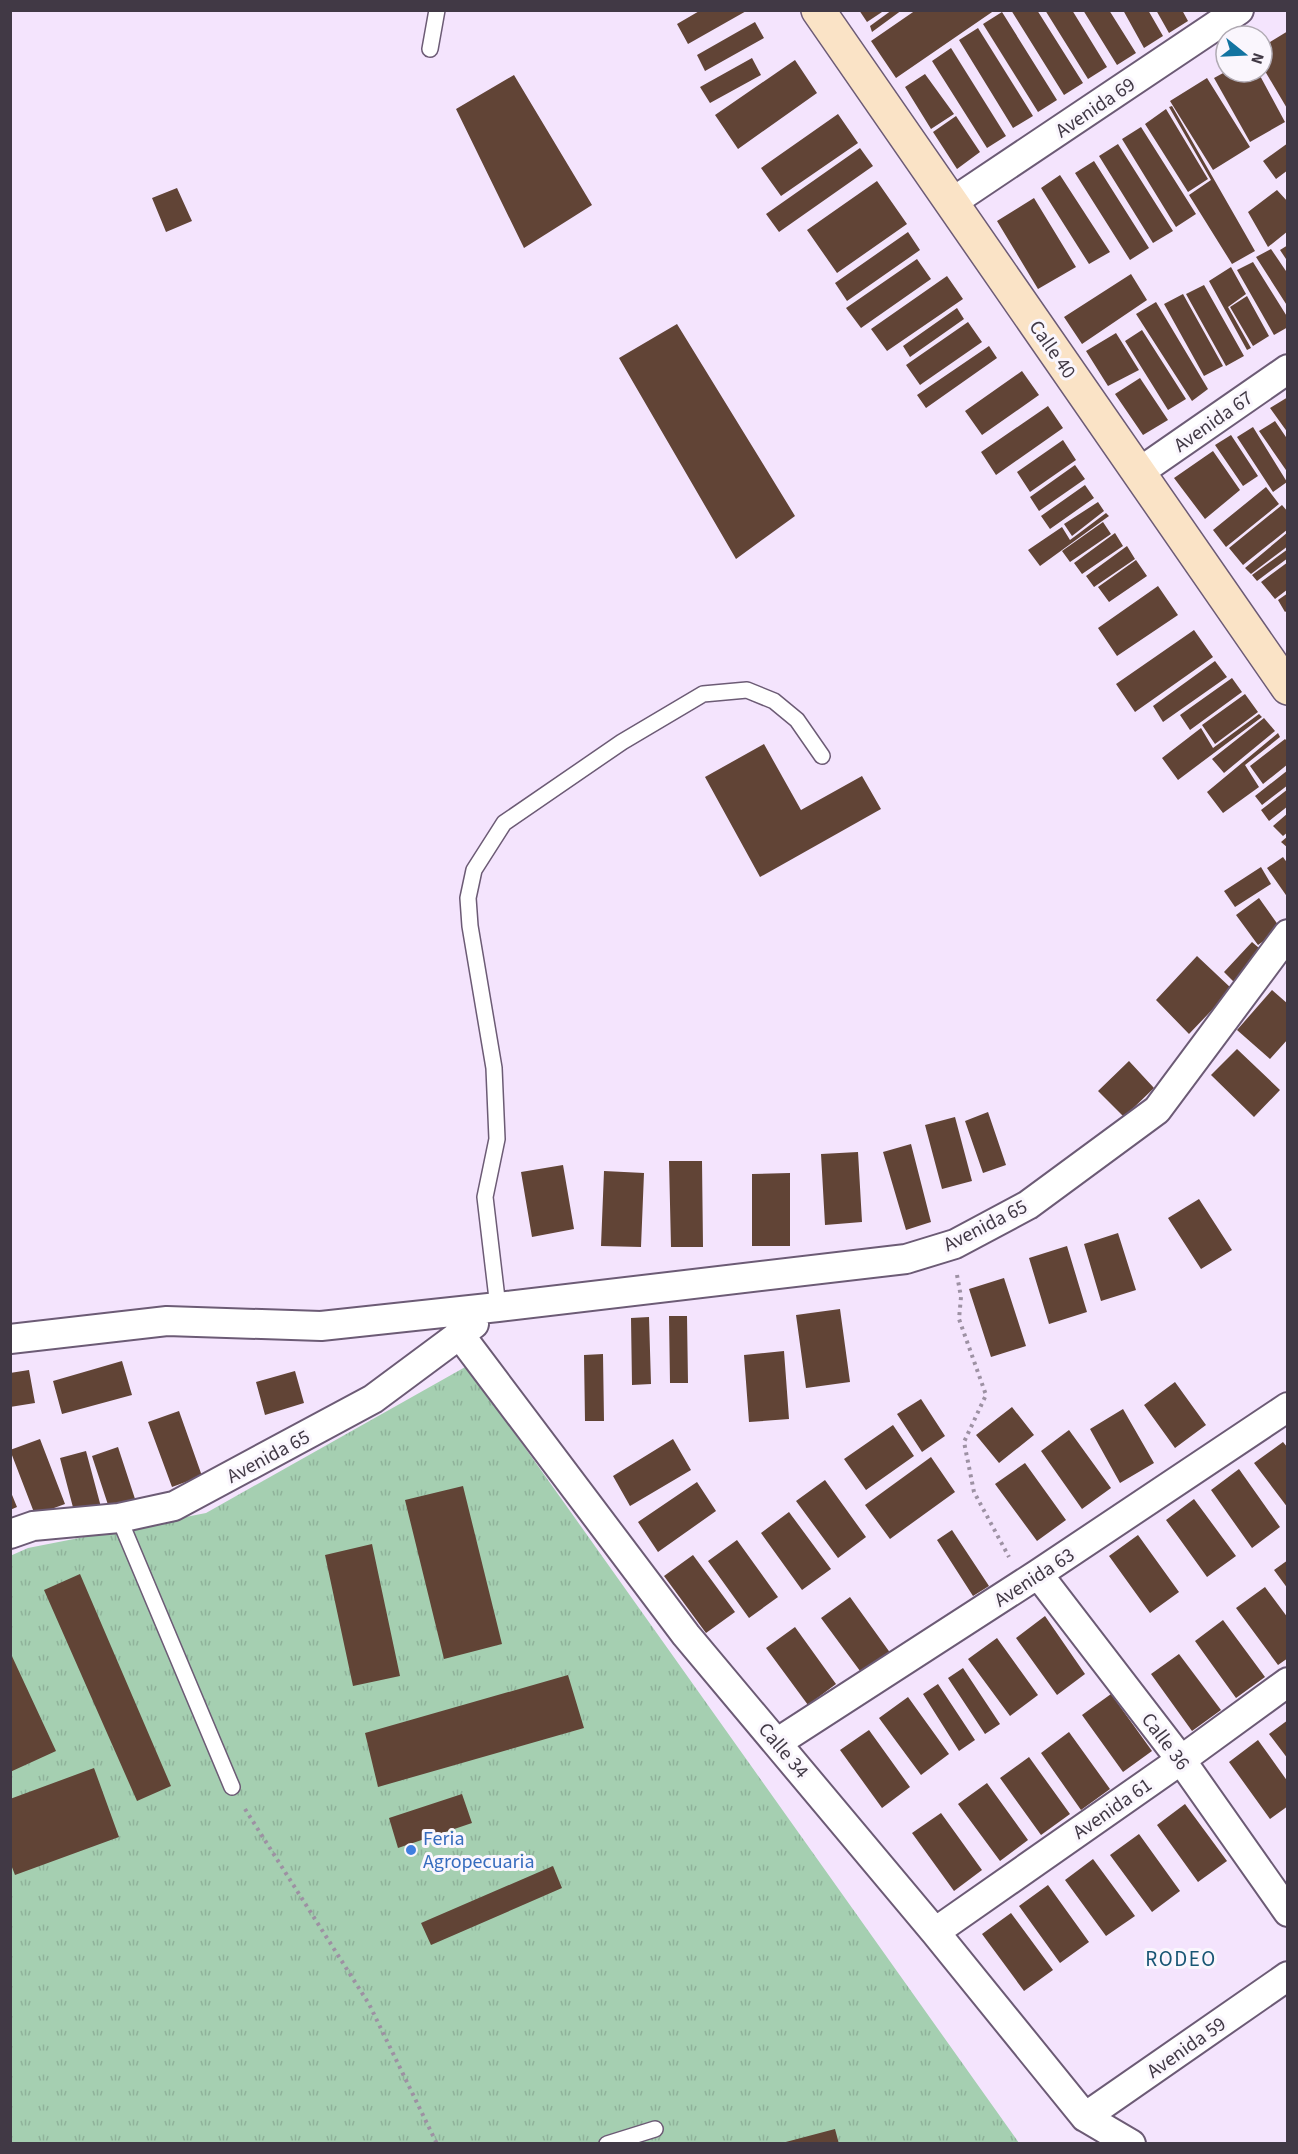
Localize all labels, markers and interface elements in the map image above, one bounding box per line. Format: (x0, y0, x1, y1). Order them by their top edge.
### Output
north arrow (1214, 24, 1274, 84)
text: N (1245, 50, 1269, 67)
street label: Avenida 69 (1050, 71, 1141, 145)
street label: Calle 40 (1022, 315, 1082, 384)
street label: Avenida 67 (1168, 384, 1259, 459)
street label: Avenida 65 (939, 1193, 1032, 1259)
street label: Avenida 65 (222, 1423, 315, 1491)
street label: Avenida 63 (989, 1541, 1080, 1614)
street label: Calle 36 (1134, 1707, 1196, 1776)
street label: Calle 34 (751, 1717, 815, 1785)
street label: Avenida 61 (1067, 1771, 1158, 1846)
place label: Feria Agropecuaria (423, 1825, 535, 1876)
marker: Feria Agropecuaria (404, 1843, 418, 1857)
district label: RODEO (1145, 1944, 1217, 1974)
street label: Avenida 59 (1141, 2010, 1232, 2085)

